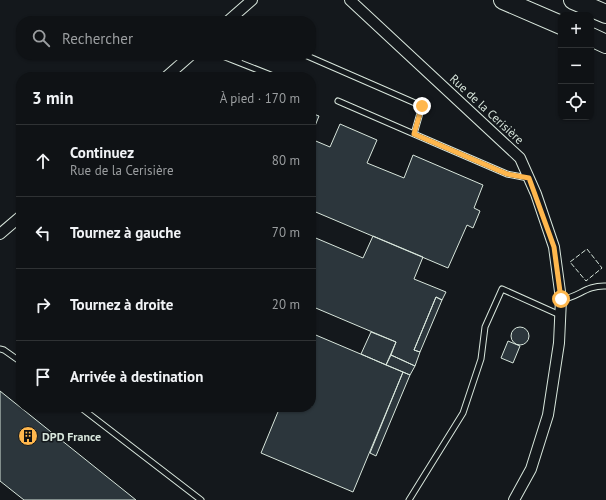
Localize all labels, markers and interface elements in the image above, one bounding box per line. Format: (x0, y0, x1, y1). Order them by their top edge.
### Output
map controls (558, 12, 594, 120)
button: + (558, 12, 594, 48)
search box (16, 16, 316, 60)
icon: search (30, 27, 52, 49)
text: Rechercher (62, 29, 133, 48)
button: − (558, 48, 594, 84)
street label: Rue de la Cerisière (447, 71, 527, 147)
button: locate (558, 84, 594, 120)
text: 3 min (32, 87, 73, 109)
text: À pied · 170 m (220, 90, 300, 107)
route end (413, 97, 431, 115)
text: Continuez (70, 143, 134, 162)
icon: ahead (32, 150, 54, 172)
text: 80 m (272, 152, 300, 169)
text: Rue de la Cerisière (70, 162, 174, 179)
icon: left (32, 222, 54, 244)
text: Tournez à gauche (70, 223, 181, 242)
text: 70 m (272, 224, 300, 241)
route start (552, 290, 570, 308)
icon: right (32, 294, 54, 316)
text: Tournez à droite (70, 295, 173, 314)
text: 20 m (272, 296, 300, 313)
icon: arrive (32, 366, 54, 388)
text: Arrivée à destination (70, 367, 203, 386)
building icon: DPD France (17, 425, 39, 447)
place label: DPD France (42, 429, 101, 444)

